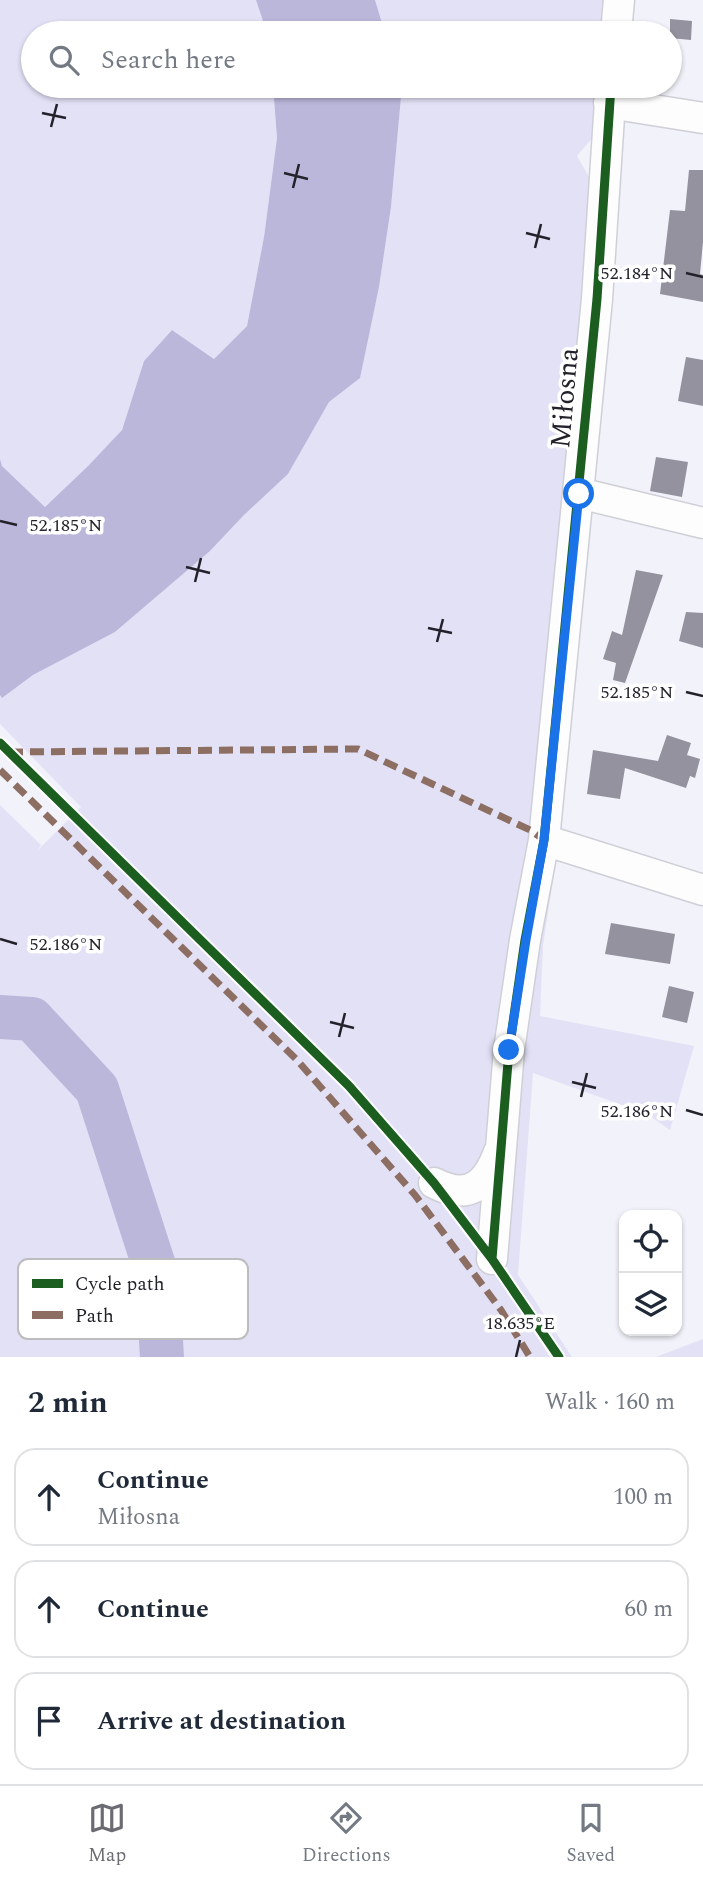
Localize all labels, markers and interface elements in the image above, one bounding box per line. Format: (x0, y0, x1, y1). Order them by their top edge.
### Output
search box (21, 21, 682, 98)
text: Search here (101, 40, 236, 80)
icon: search (45, 41, 83, 79)
text: 52.184°N (601, 260, 673, 287)
street label: Miłosna (539, 346, 591, 450)
route start (563, 478, 594, 509)
text: 52.185°N (30, 512, 102, 539)
text: 52.185°N (601, 679, 673, 706)
text: 52.186°N (30, 931, 102, 958)
route end (493, 1034, 524, 1065)
text: 52.186°N (601, 1098, 673, 1125)
map controls (619, 1210, 682, 1336)
button: locate (619, 1210, 682, 1273)
legend (18, 1259, 248, 1339)
text: Cycle path (75, 1270, 165, 1299)
button: layers (619, 1273, 682, 1336)
text: Path (75, 1302, 114, 1331)
text: 18.635°E (485, 1310, 555, 1337)
text: 2 min (28, 1380, 108, 1426)
text: Walk · 160 m (545, 1385, 675, 1420)
text: Continue (97, 1460, 209, 1500)
icon: ahead (30, 1478, 68, 1516)
text: 100 m (613, 1480, 673, 1515)
text: Miłosna (97, 1500, 180, 1535)
text: Continue (97, 1589, 209, 1629)
icon: ahead (30, 1590, 68, 1628)
text: 60 m (624, 1592, 673, 1627)
text: Arrive at destination (97, 1701, 346, 1741)
icon: arrive (30, 1702, 68, 1740)
tab: Map (88, 1799, 126, 1870)
tab: Directions (302, 1799, 391, 1870)
tab: Saved (566, 1799, 615, 1870)

